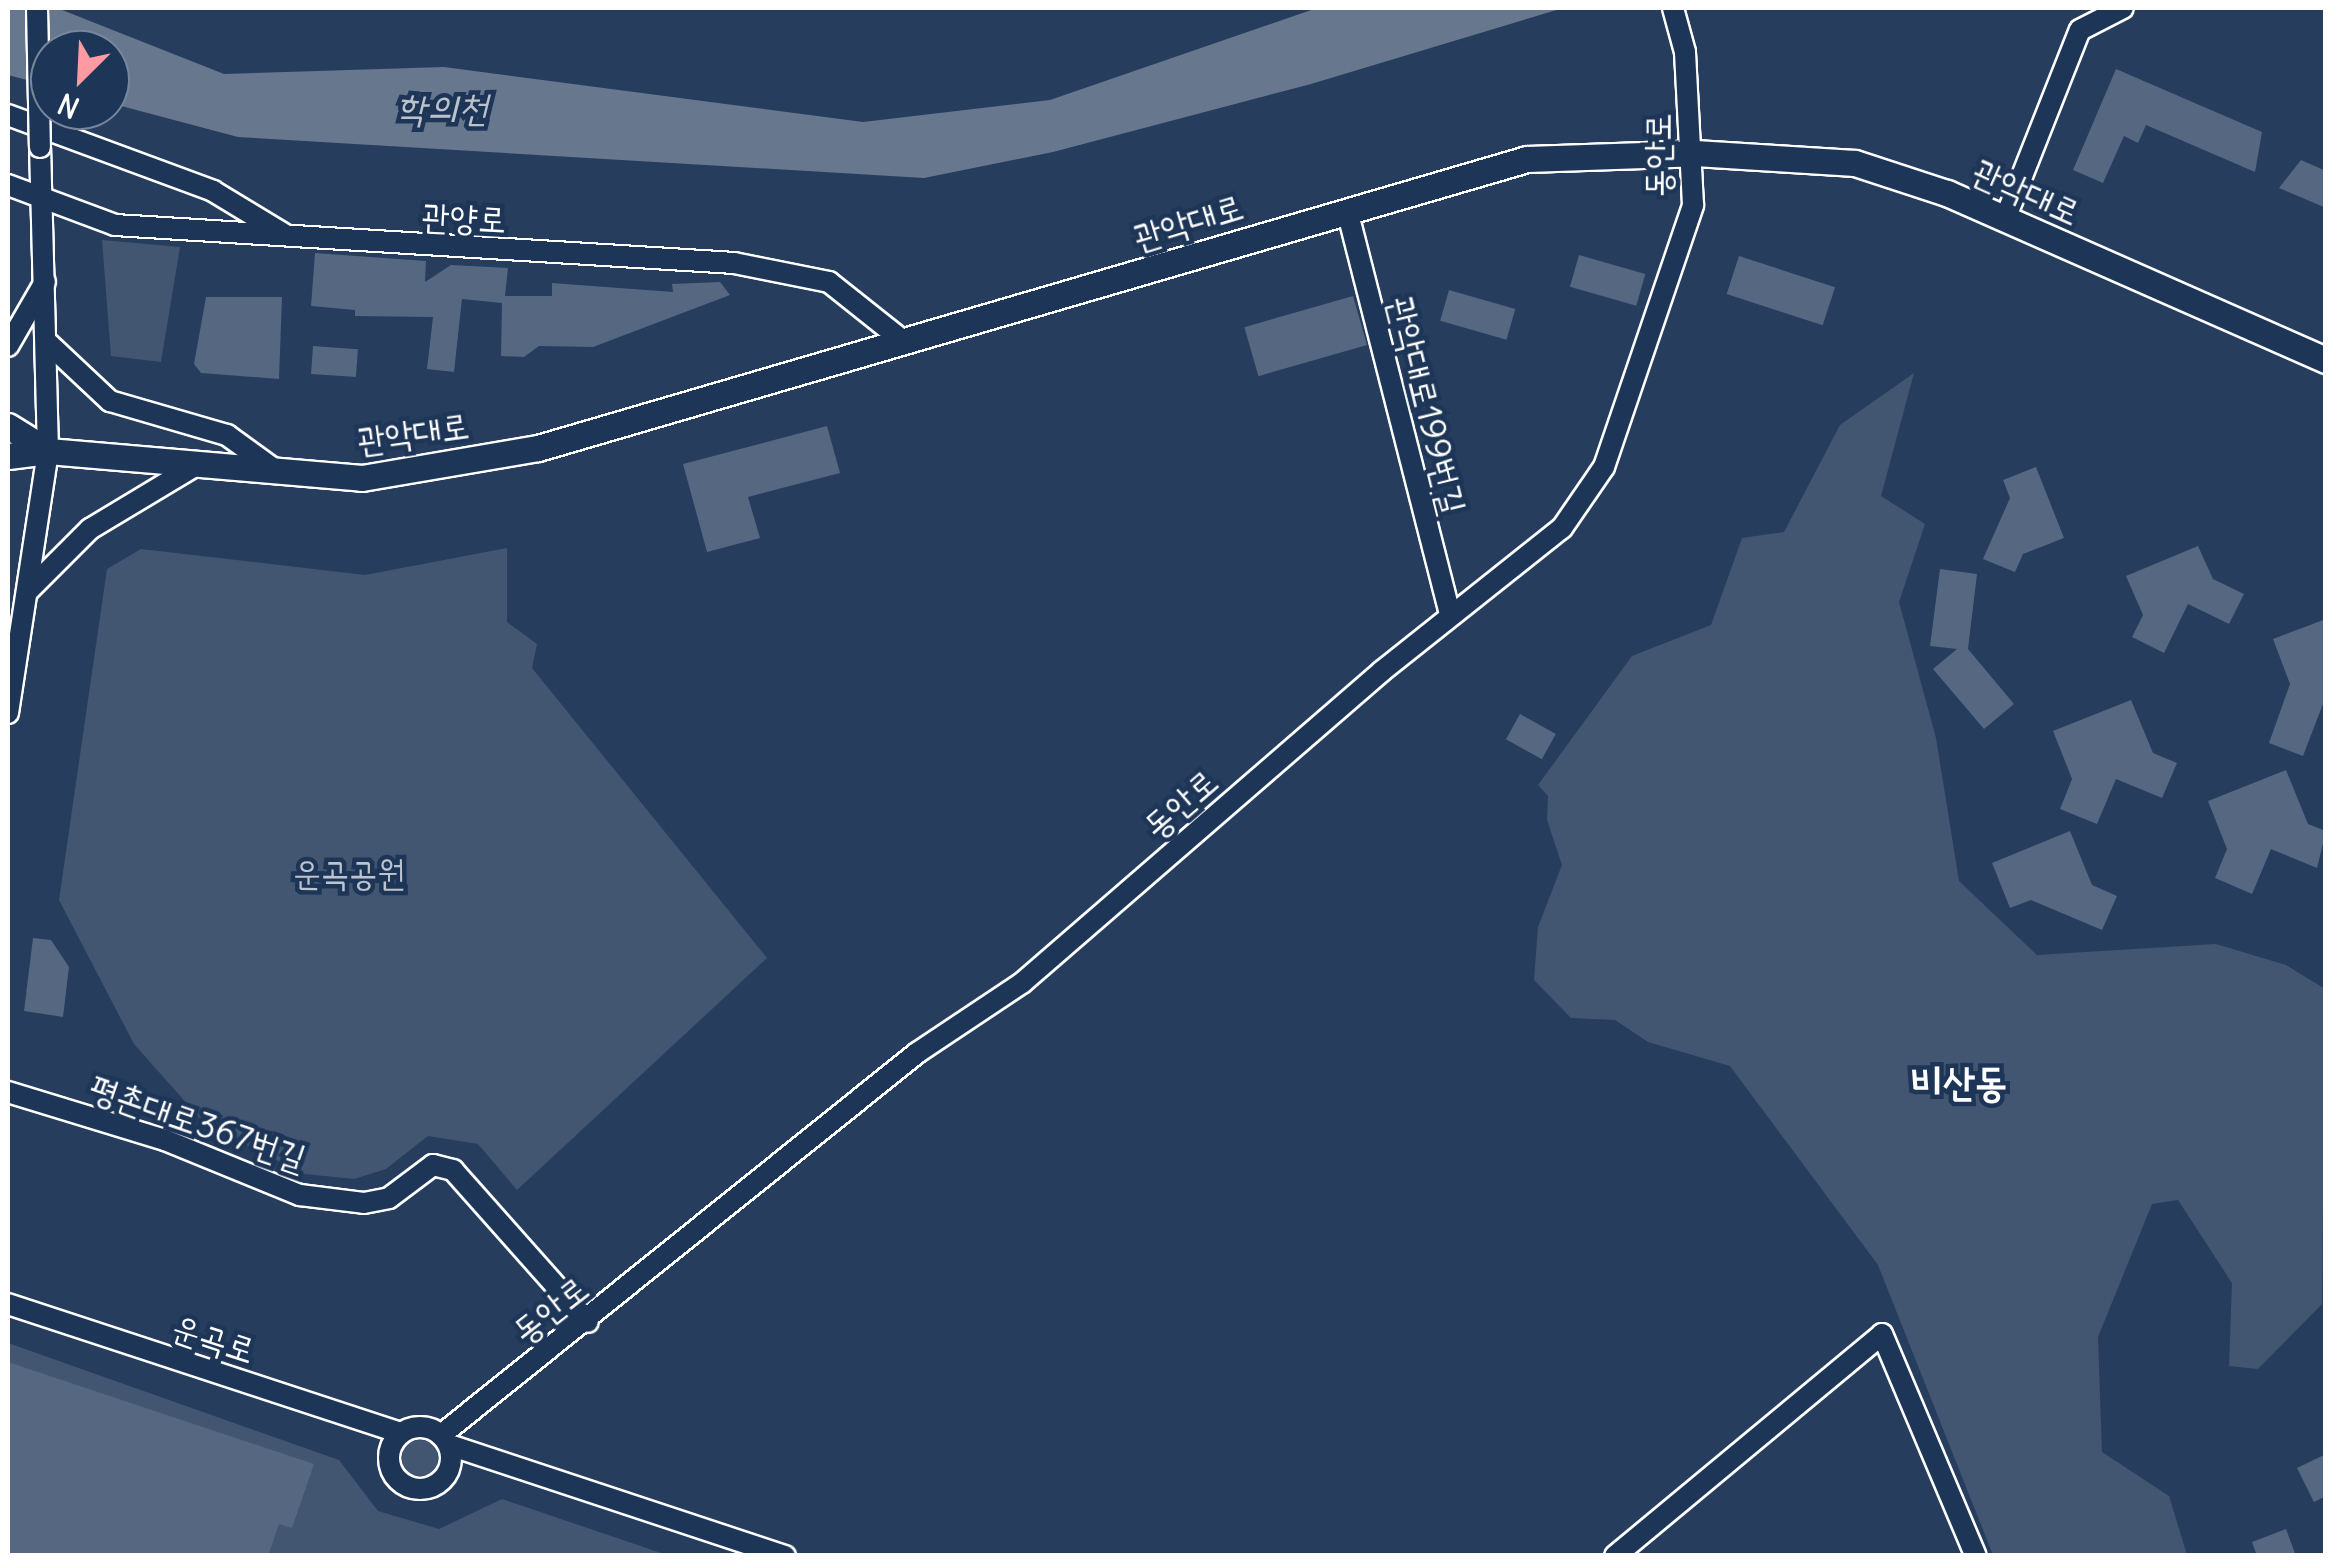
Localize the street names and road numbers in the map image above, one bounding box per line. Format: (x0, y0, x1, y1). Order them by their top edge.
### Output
street label: 동안로 (1636, 113, 1678, 197)
street label: 관악대로 (1967, 149, 2087, 233)
street label: 관악대로 (1128, 184, 1248, 258)
street label: 관양로 (421, 194, 507, 240)
street label: 관악대로199번길 (1381, 292, 1475, 518)
street label: 관악대로 (354, 403, 472, 461)
street label: 동안로 (1134, 759, 1226, 847)
street label: 평촌대로367번길 (84, 1065, 312, 1179)
street label: 동안로 (504, 1266, 596, 1352)
street label: 운곡로 (167, 1305, 261, 1371)

